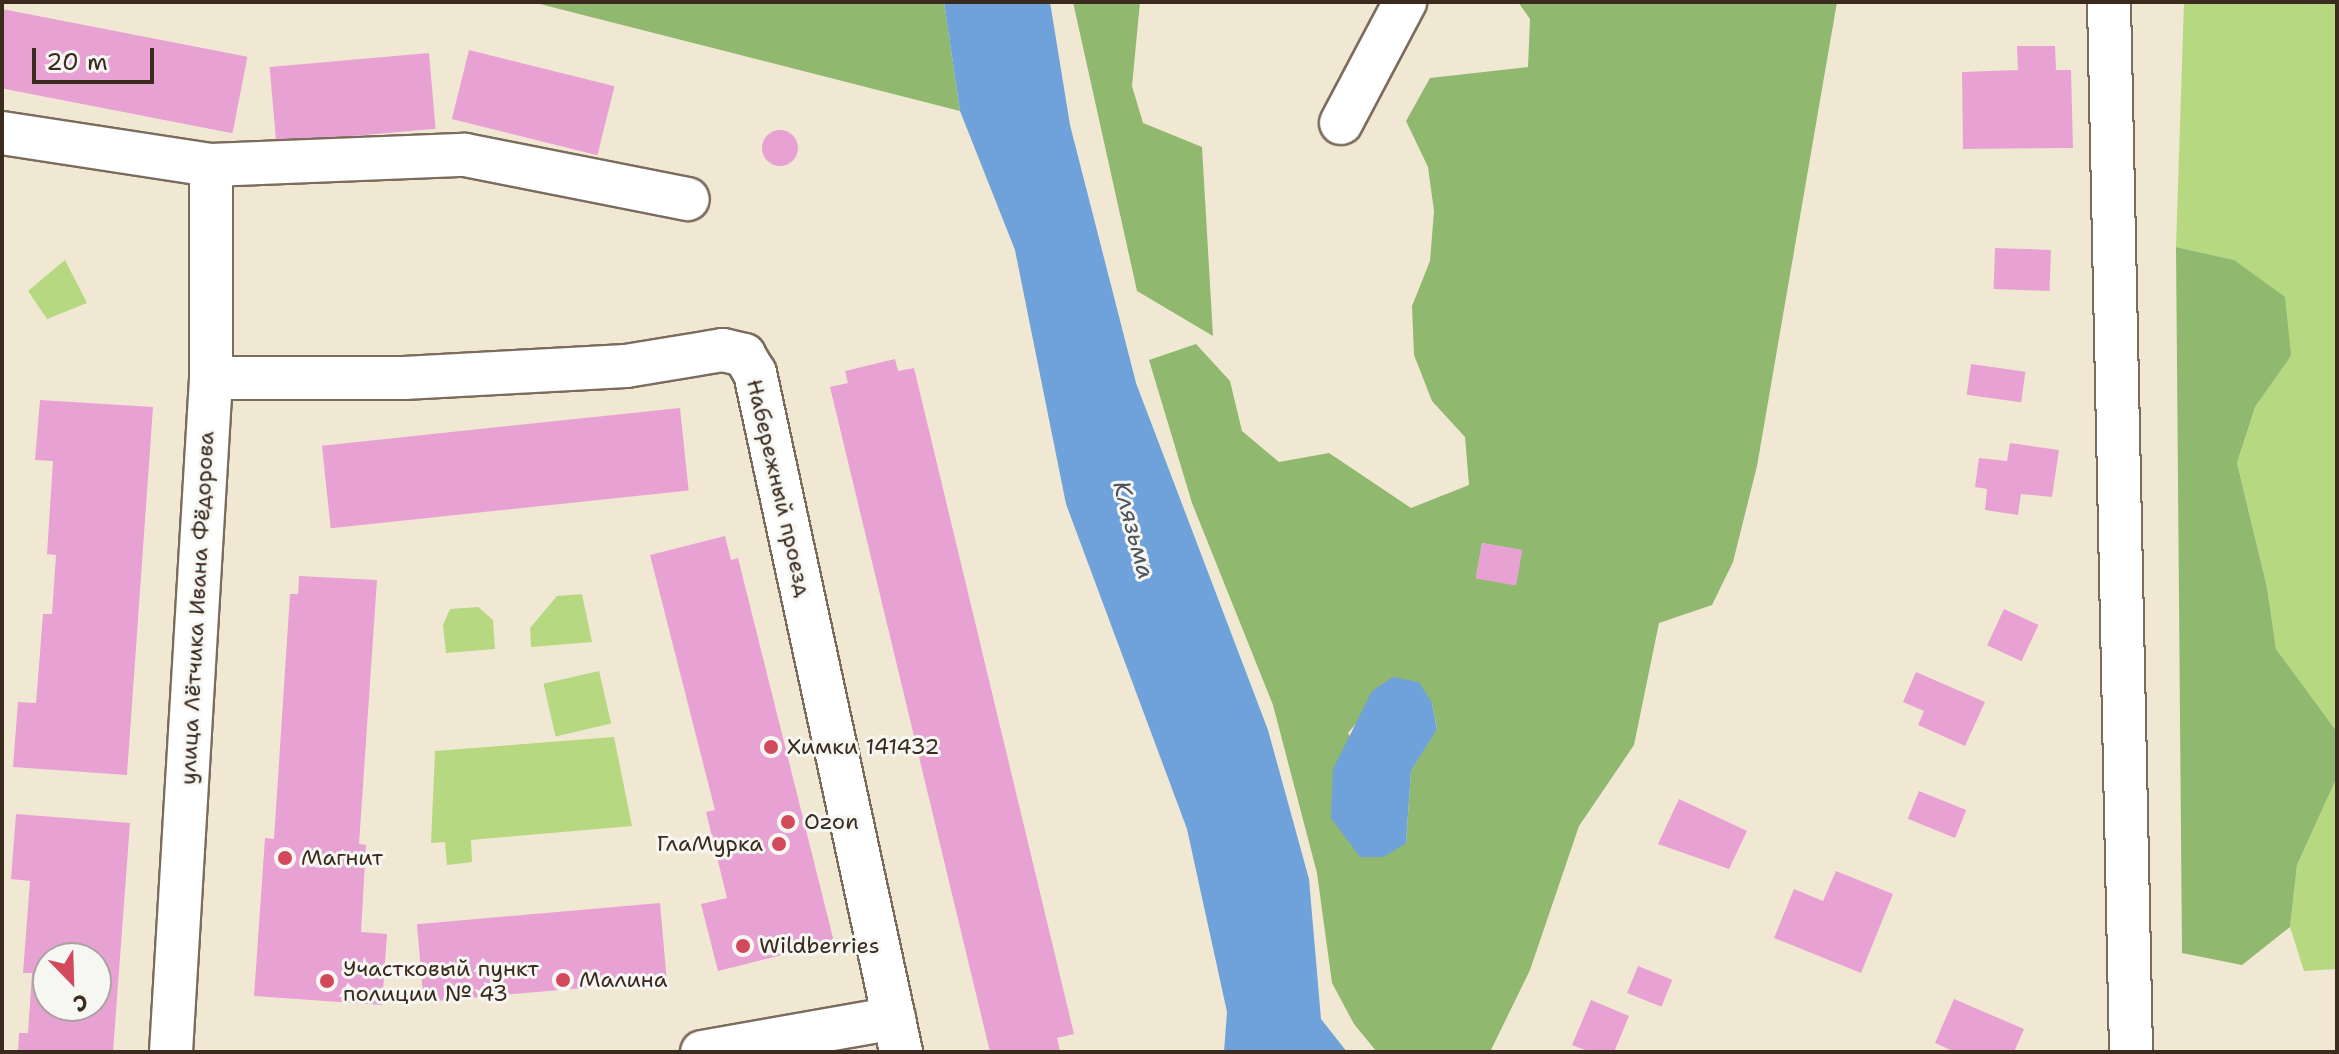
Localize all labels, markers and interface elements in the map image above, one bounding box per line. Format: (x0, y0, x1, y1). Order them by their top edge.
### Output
scale bar (36, 32, 158, 82)
text: 20 m (46, 46, 108, 78)
street label: Набережный проезд (741, 377, 817, 599)
street label: улица Лётчика Ивана Фёдорова (175, 431, 219, 785)
water label: Клязьма (1106, 478, 1160, 582)
place label: Химки 141432 (787, 734, 940, 760)
marker: Химки 141432 (762, 738, 780, 756)
place label: Ozon (804, 809, 859, 835)
marker: Ozon (779, 813, 797, 831)
place label: ГлаМурка (657, 831, 763, 857)
marker: ГлаМурка (770, 835, 788, 853)
place label: Магнит (301, 845, 383, 871)
marker: Магнит (276, 849, 294, 867)
place label: Wildberries (759, 933, 880, 959)
marker: Wildberries (734, 937, 752, 955)
north arrow (32, 942, 112, 1022)
place label: Участковый пункт полиции № 43 (343, 955, 539, 1006)
place label: Малина (579, 967, 667, 993)
marker: Малина (554, 971, 572, 989)
marker: Участковый пункт полиции № 43 (318, 972, 336, 990)
text: С (69, 987, 93, 1019)

